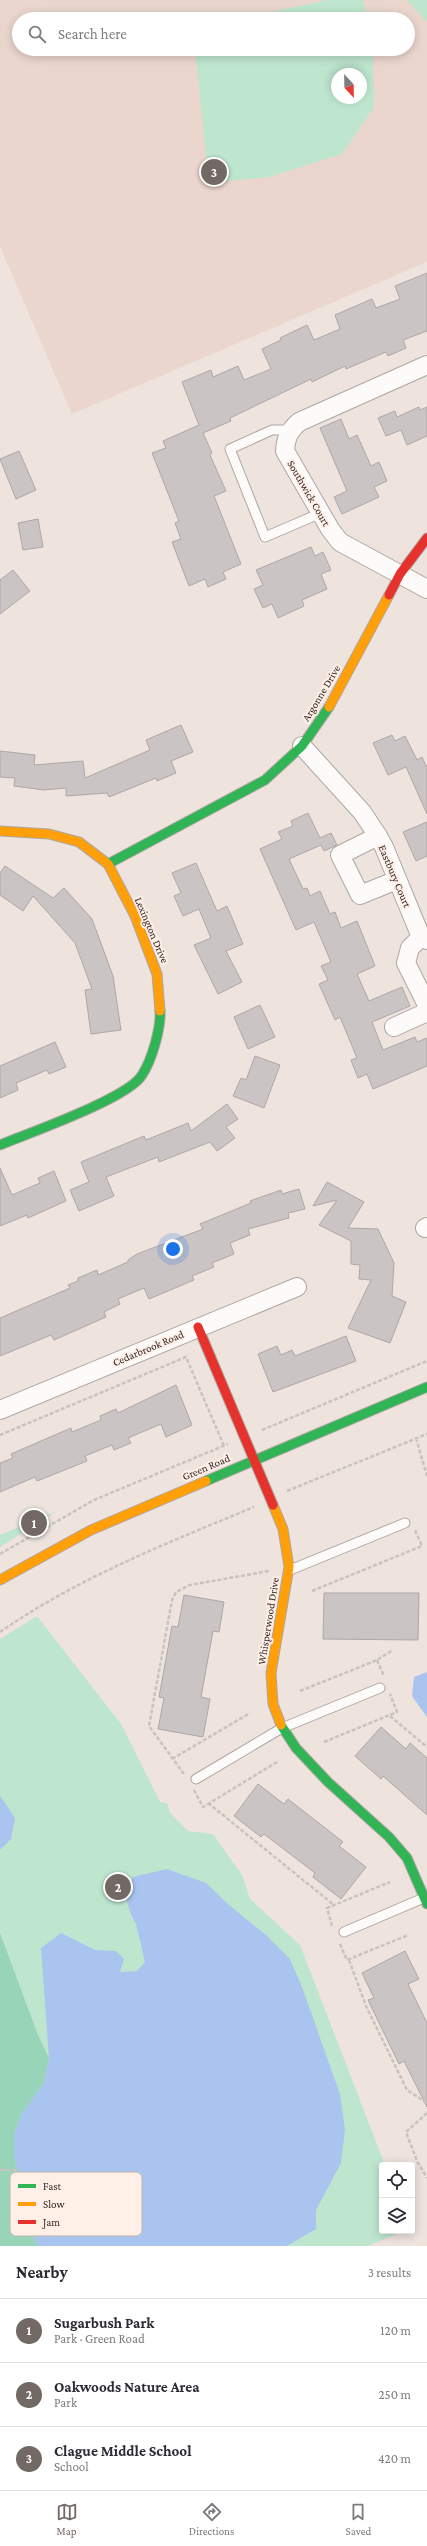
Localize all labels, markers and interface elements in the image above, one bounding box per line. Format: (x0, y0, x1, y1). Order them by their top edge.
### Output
search box (12, 12, 415, 56)
icon: search (26, 23, 48, 45)
text: Search here (58, 26, 127, 42)
north arrow (331, 68, 367, 104)
pin: 3 (201, 157, 227, 187)
street label: Southwick Court (285, 458, 333, 528)
street label: Argonne Drive (300, 663, 343, 724)
street label: Eastbury Court (375, 843, 414, 910)
street label: Lexington Drive (132, 895, 171, 965)
your location (163, 1239, 183, 1259)
street label: Cedarbrook Road (111, 1328, 185, 1368)
street label: Green Road (180, 1452, 232, 1482)
pin: 1 (21, 1508, 47, 1538)
street label: Whisperwood Drive (255, 1576, 282, 1666)
pin: 2 (105, 1872, 131, 1902)
map controls (379, 2162, 415, 2234)
button: locate (379, 2162, 415, 2198)
legend (10, 2172, 142, 2236)
text: Fast (43, 2180, 62, 2192)
text: Slow (43, 2198, 65, 2210)
button: layers (379, 2198, 415, 2234)
text: Jam (42, 2216, 60, 2229)
text: Nearby (16, 2263, 68, 2282)
text: 3 results (368, 2265, 411, 2280)
text: Sugarbush Park (54, 2315, 154, 2331)
text: 1 (27, 2323, 31, 2338)
text: 120 m (380, 2323, 411, 2338)
text: Park · Green Road (54, 2331, 145, 2346)
text: Oakwoods Nature Area (54, 2379, 199, 2395)
text: 2 (26, 2387, 32, 2402)
text: 250 m (378, 2387, 411, 2402)
text: Park (54, 2395, 77, 2410)
text: Clague Middle School (54, 2443, 192, 2459)
text: 3 (26, 2451, 32, 2466)
text: 420 m (378, 2451, 411, 2466)
text: School (54, 2459, 89, 2474)
tab: Map (56, 2501, 78, 2537)
tab: Directions (189, 2501, 234, 2537)
tab: Saved (346, 2501, 371, 2537)

